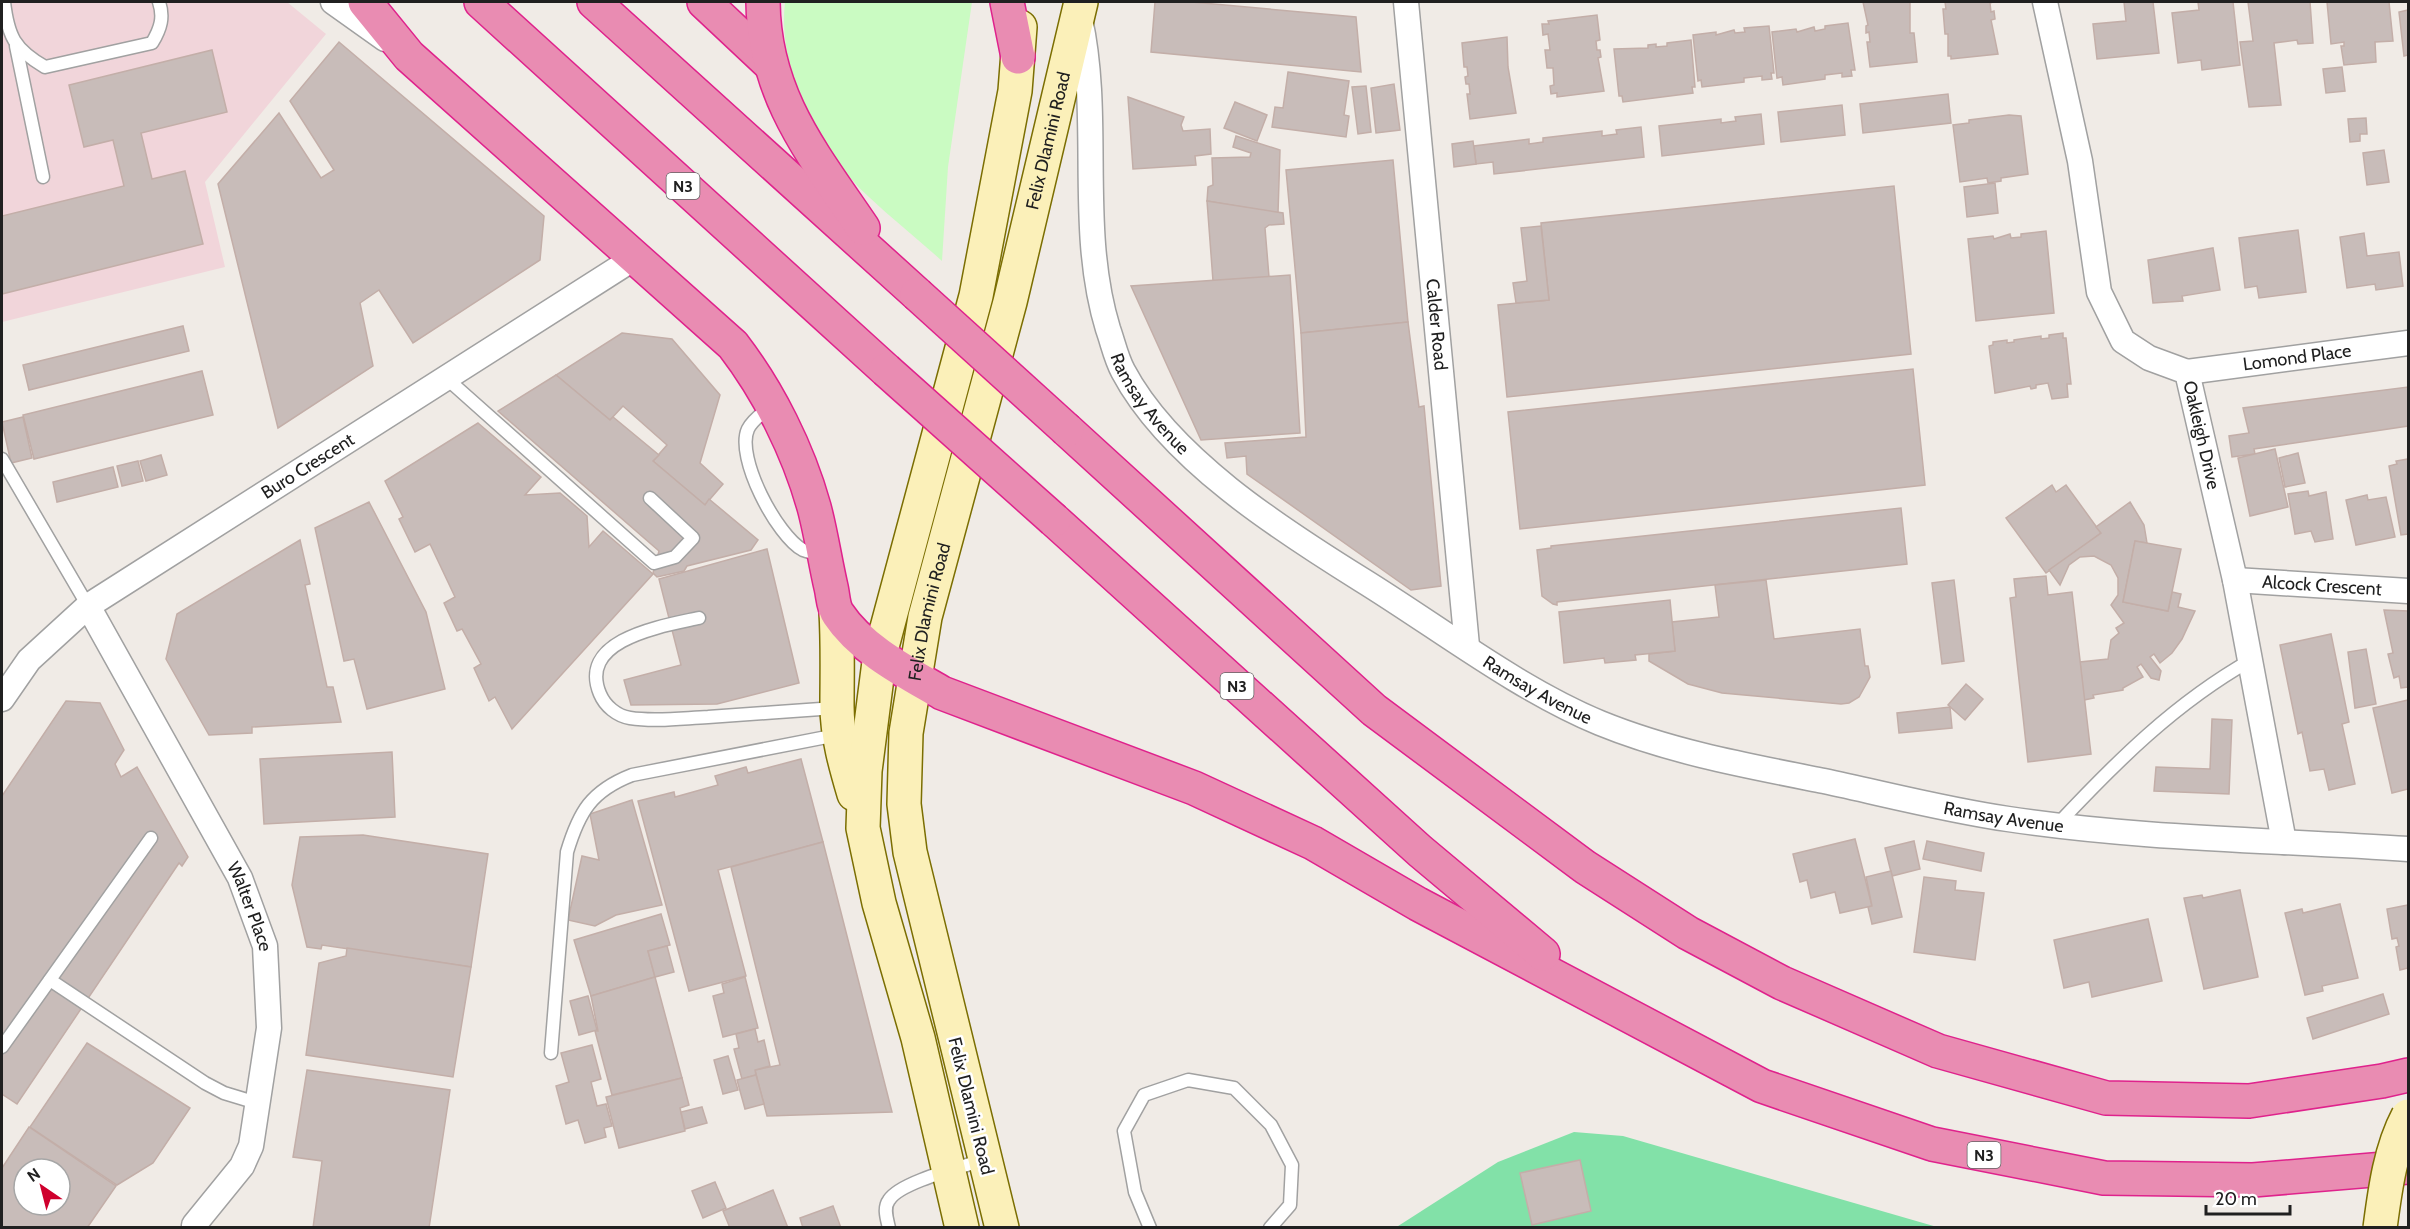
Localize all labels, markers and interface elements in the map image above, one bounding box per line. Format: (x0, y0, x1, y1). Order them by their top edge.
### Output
street label: Felix Dlamini Road (1021, 70, 1075, 212)
road number: N3 (666, 173, 700, 199)
street label: Calder Road (1421, 278, 1452, 371)
street label: Lomond Place (2242, 340, 2353, 376)
street label: Ramsay Avenue (1106, 350, 1194, 459)
street label: Oakleigh Drive (2178, 379, 2225, 492)
street label: Buro Crescent (257, 428, 358, 504)
street label: Felix Dlamini Road (904, 540, 956, 682)
street label: Alcock Crescent (2261, 571, 2382, 600)
street label: Ramsay Avenue (1479, 651, 1595, 729)
road number: N3 (1220, 673, 1254, 699)
street label: Ramsay Avenue (1942, 797, 2065, 837)
street label: Walter Place (222, 858, 276, 952)
street label: Felix Dlamini Road (943, 1035, 999, 1177)
road number: N3 (1968, 1142, 2000, 1168)
north arrow (12, 1157, 72, 1217)
text: N (24, 1164, 44, 1186)
scale bar (2206, 1178, 2290, 1216)
text: 20 m (2215, 1188, 2257, 1210)

